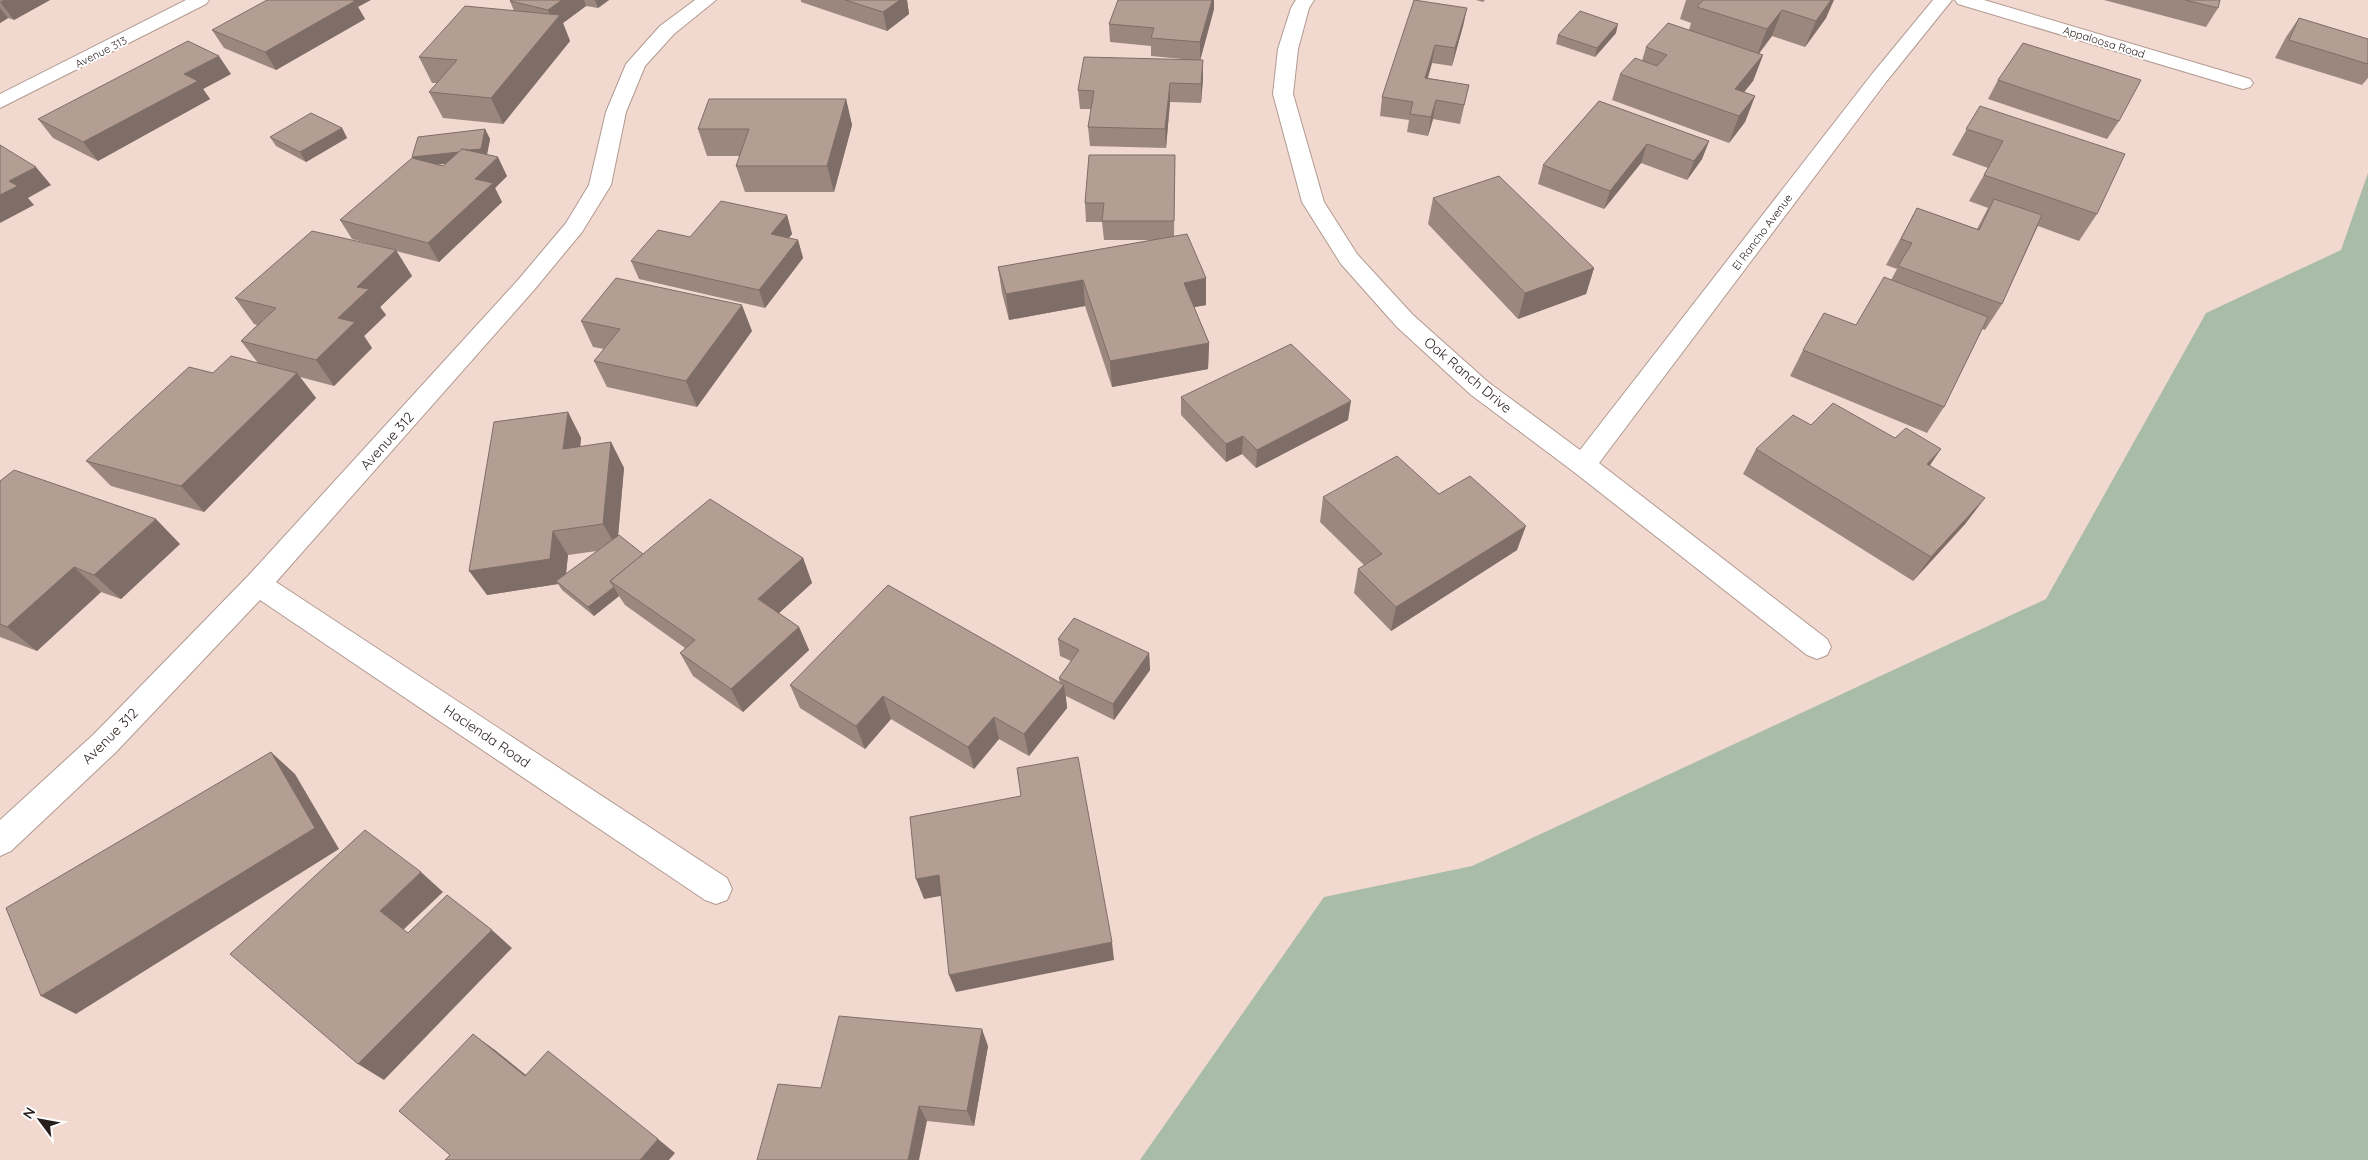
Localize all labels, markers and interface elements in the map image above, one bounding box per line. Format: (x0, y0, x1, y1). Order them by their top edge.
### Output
street label: Appaloosa Road (2061, 23, 2147, 61)
street label: Avenue 313 (73, 33, 129, 71)
street label: El Rancho Avenue (1729, 191, 1795, 273)
street label: Oak Ranch Drive (1420, 333, 1516, 417)
street label: Avenue 312 (356, 408, 418, 474)
street label: Hacienda Road (440, 700, 534, 772)
street label: Avenue 312 (78, 704, 142, 768)
north arrow (15, 1095, 65, 1145)
text: N (19, 1104, 39, 1122)

